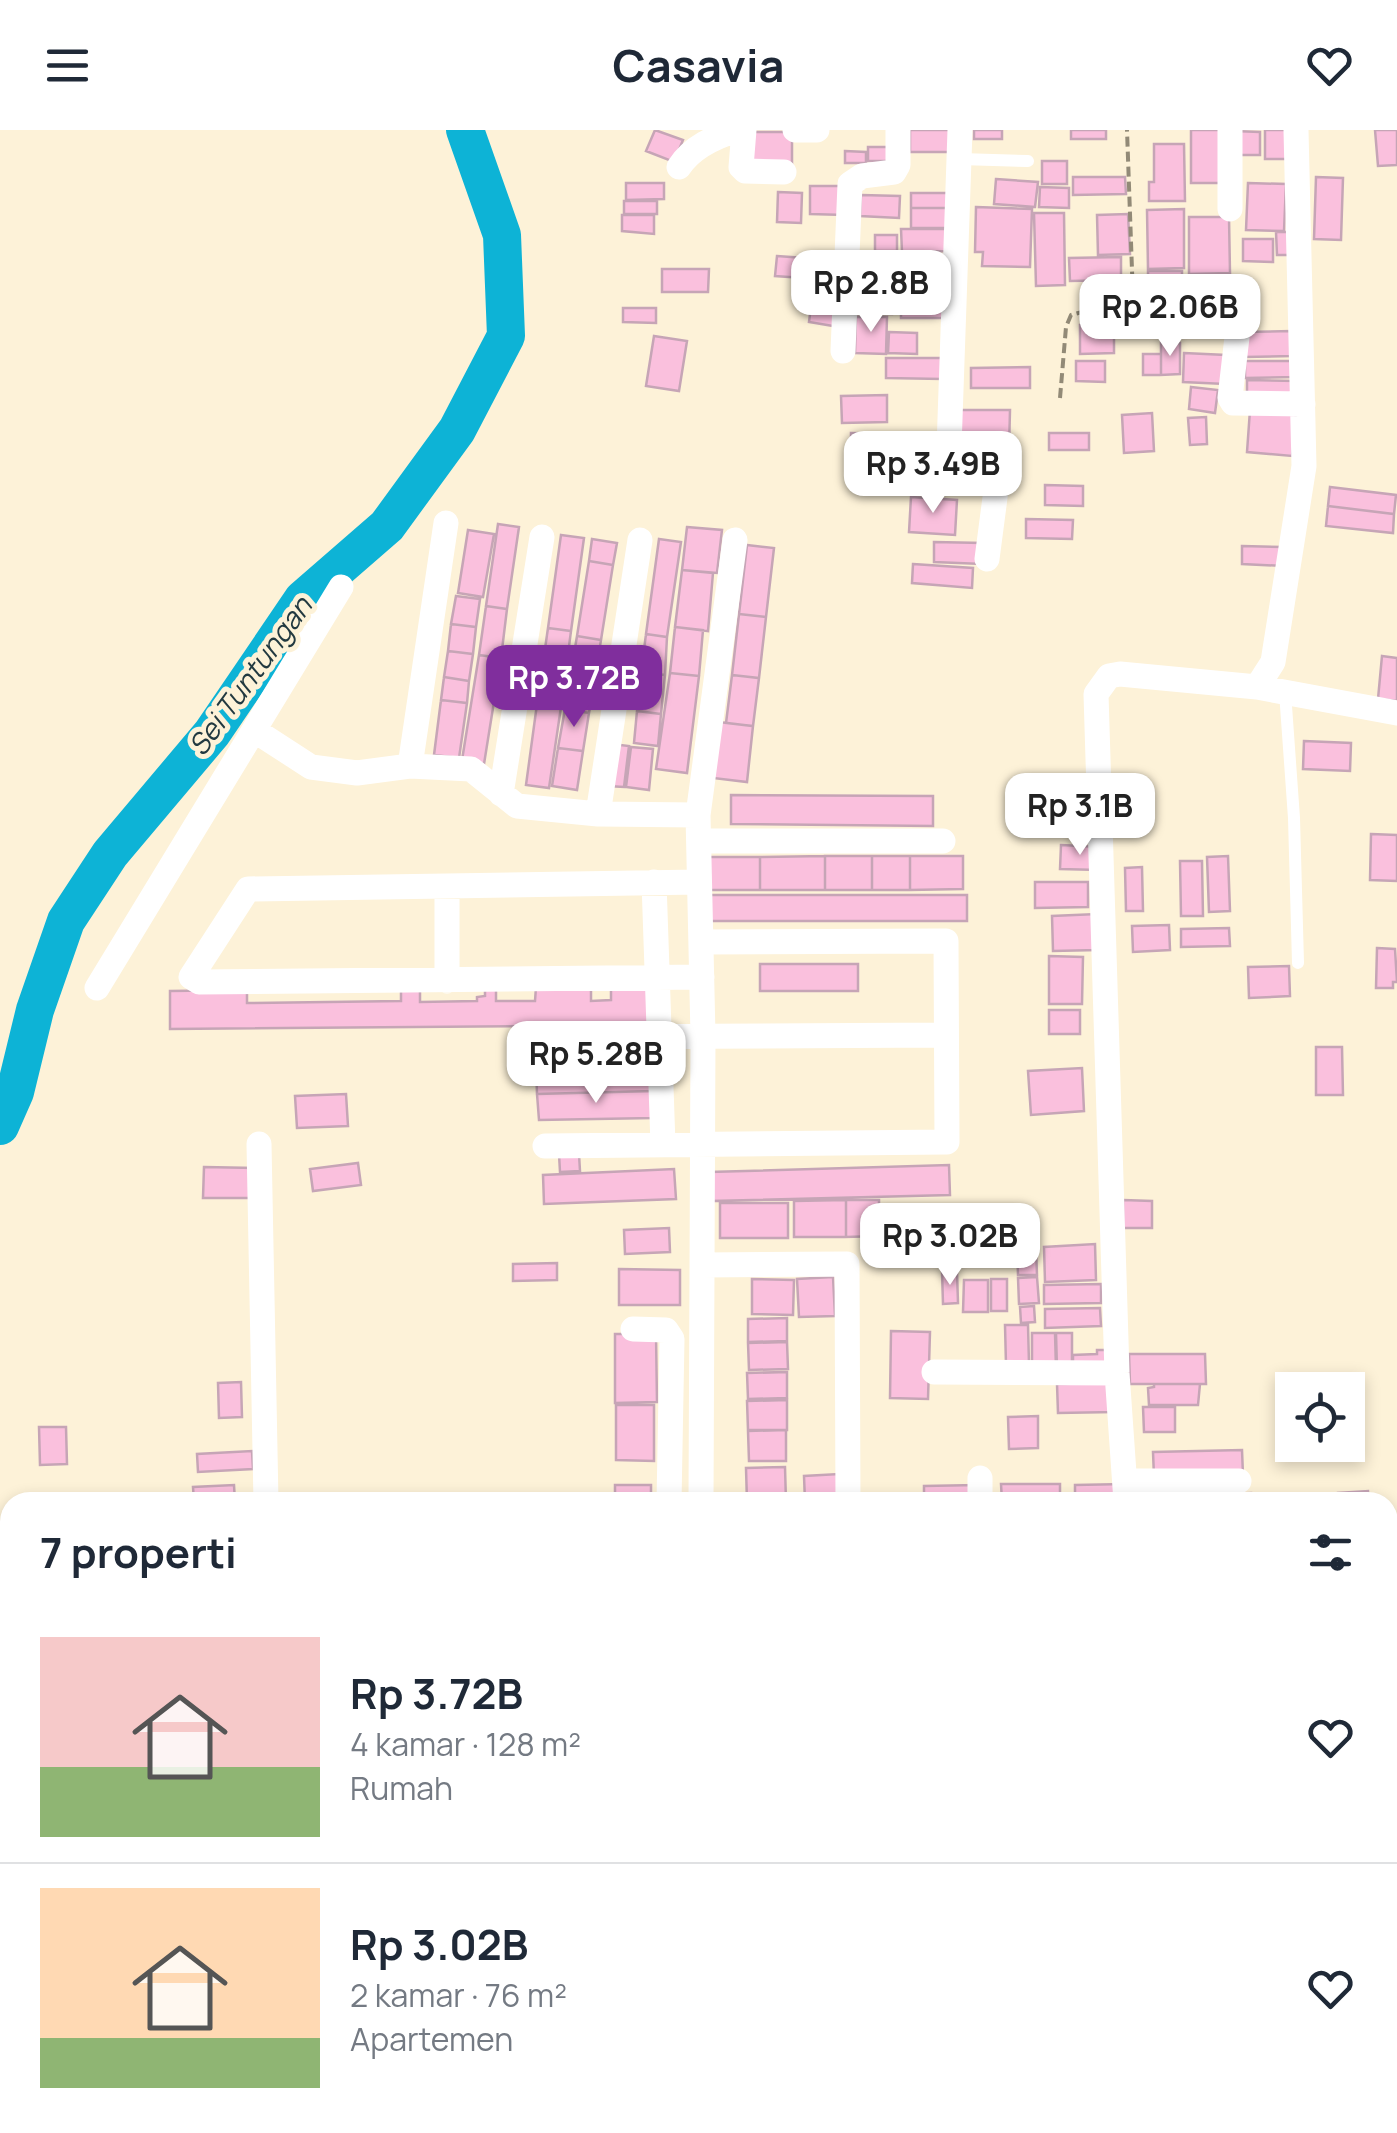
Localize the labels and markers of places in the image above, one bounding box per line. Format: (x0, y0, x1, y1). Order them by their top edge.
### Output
pin: Rp 2.8B (779, 250, 963, 335)
pin: Rp 2.06B (1067, 274, 1273, 359)
pin: Rp 3.49B (830, 431, 1036, 516)
pin: Rp 3.72B (471, 645, 677, 730)
pin: Rp 3.1B (988, 773, 1172, 858)
pin: Rp 5.28B (493, 1021, 699, 1106)
pin: Rp 3.02B (847, 1203, 1053, 1288)

